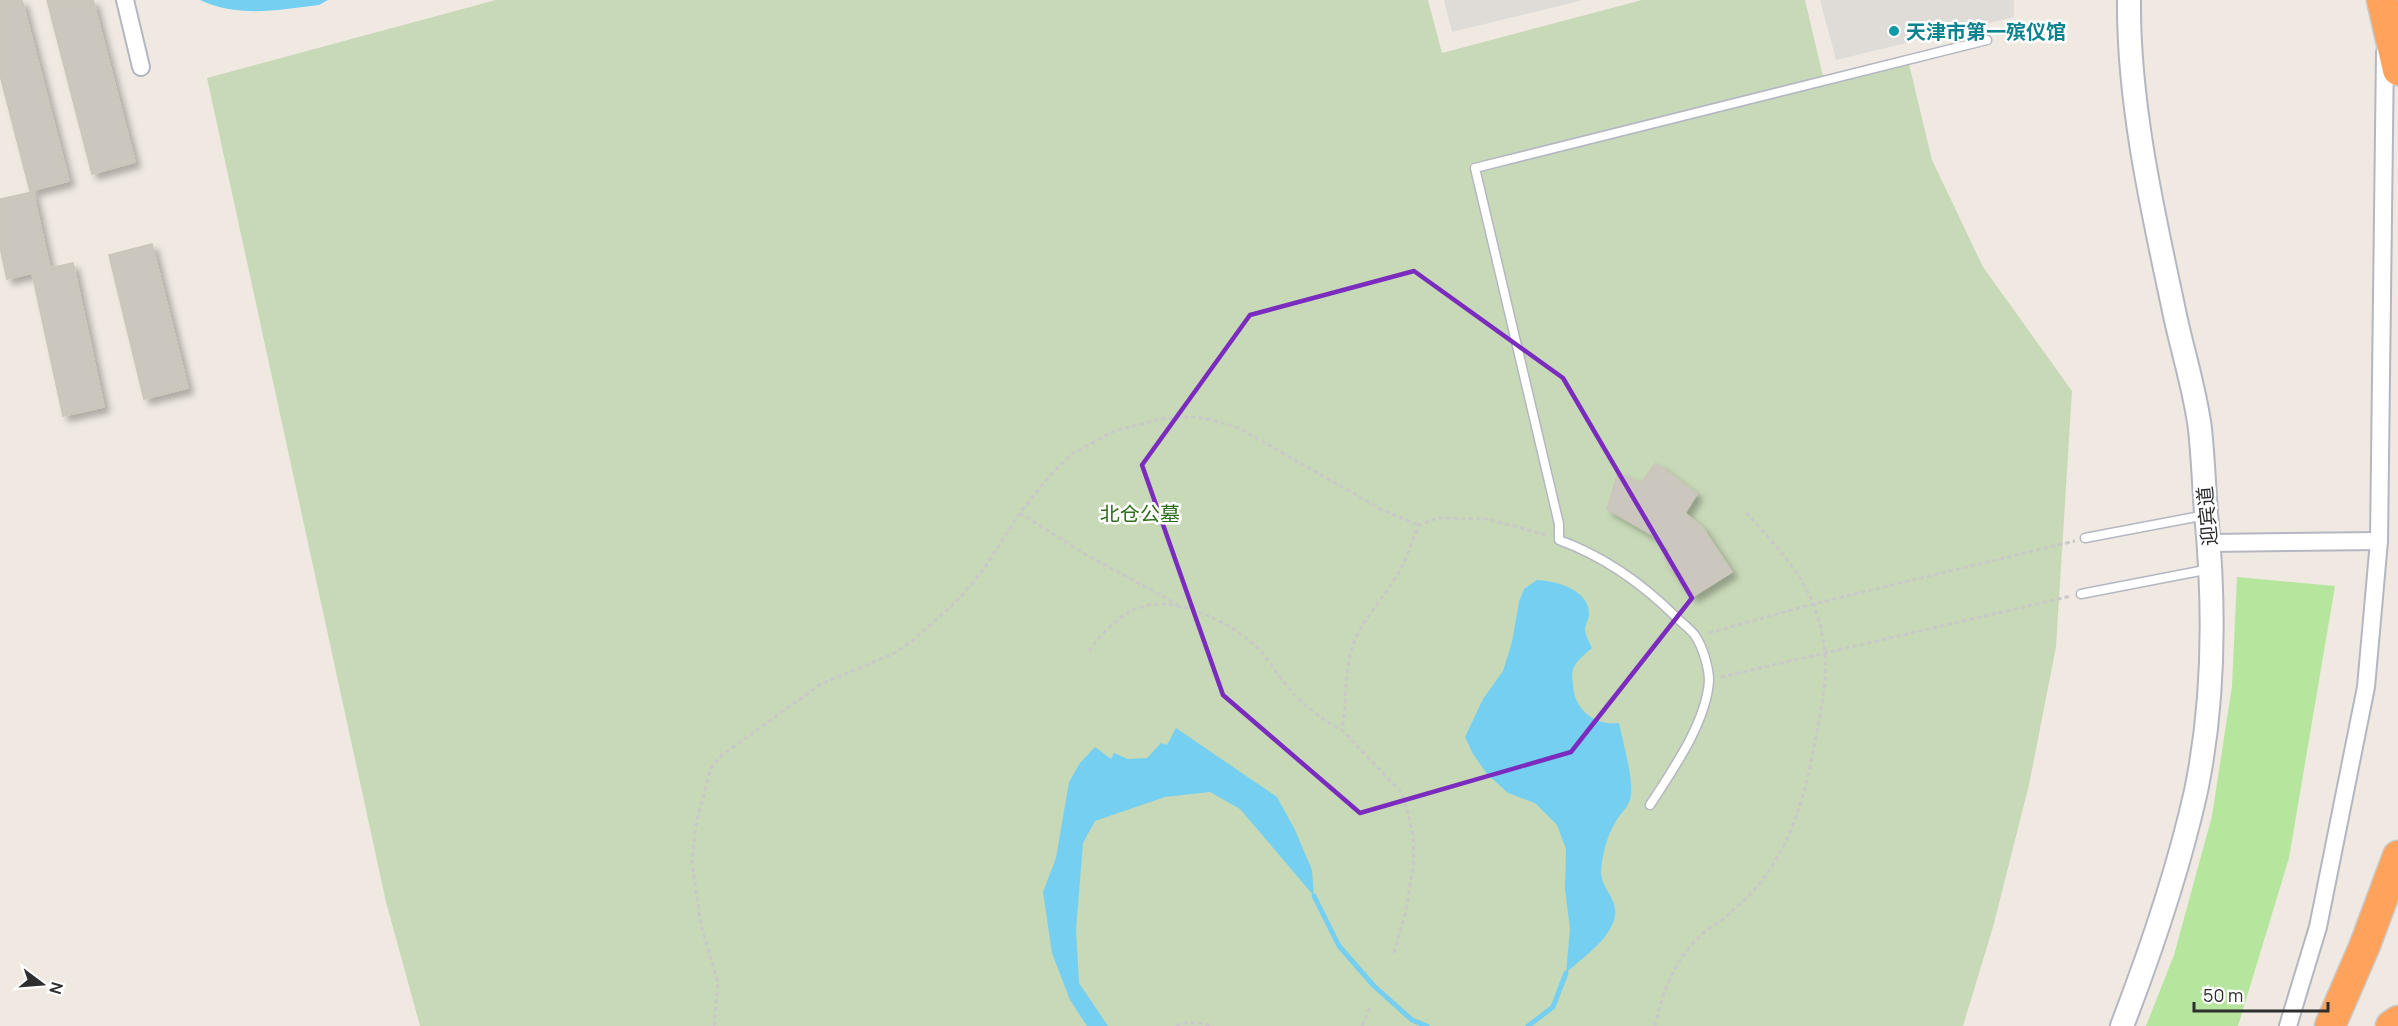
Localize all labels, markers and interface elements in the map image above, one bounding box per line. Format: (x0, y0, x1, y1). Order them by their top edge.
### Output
place label: 天津市第一殡仪馆 (1906, 18, 2066, 45)
marker: 天津市第一殡仪馆 (1887, 24, 1901, 38)
street label: 迎宾道 (2191, 485, 2223, 547)
park label: 北仓公墓 (1100, 500, 1180, 527)
north arrow (12, 954, 72, 1014)
scale bar (2194, 975, 2328, 1013)
text: N (44, 980, 69, 997)
text: 50 m (2203, 983, 2243, 1007)

